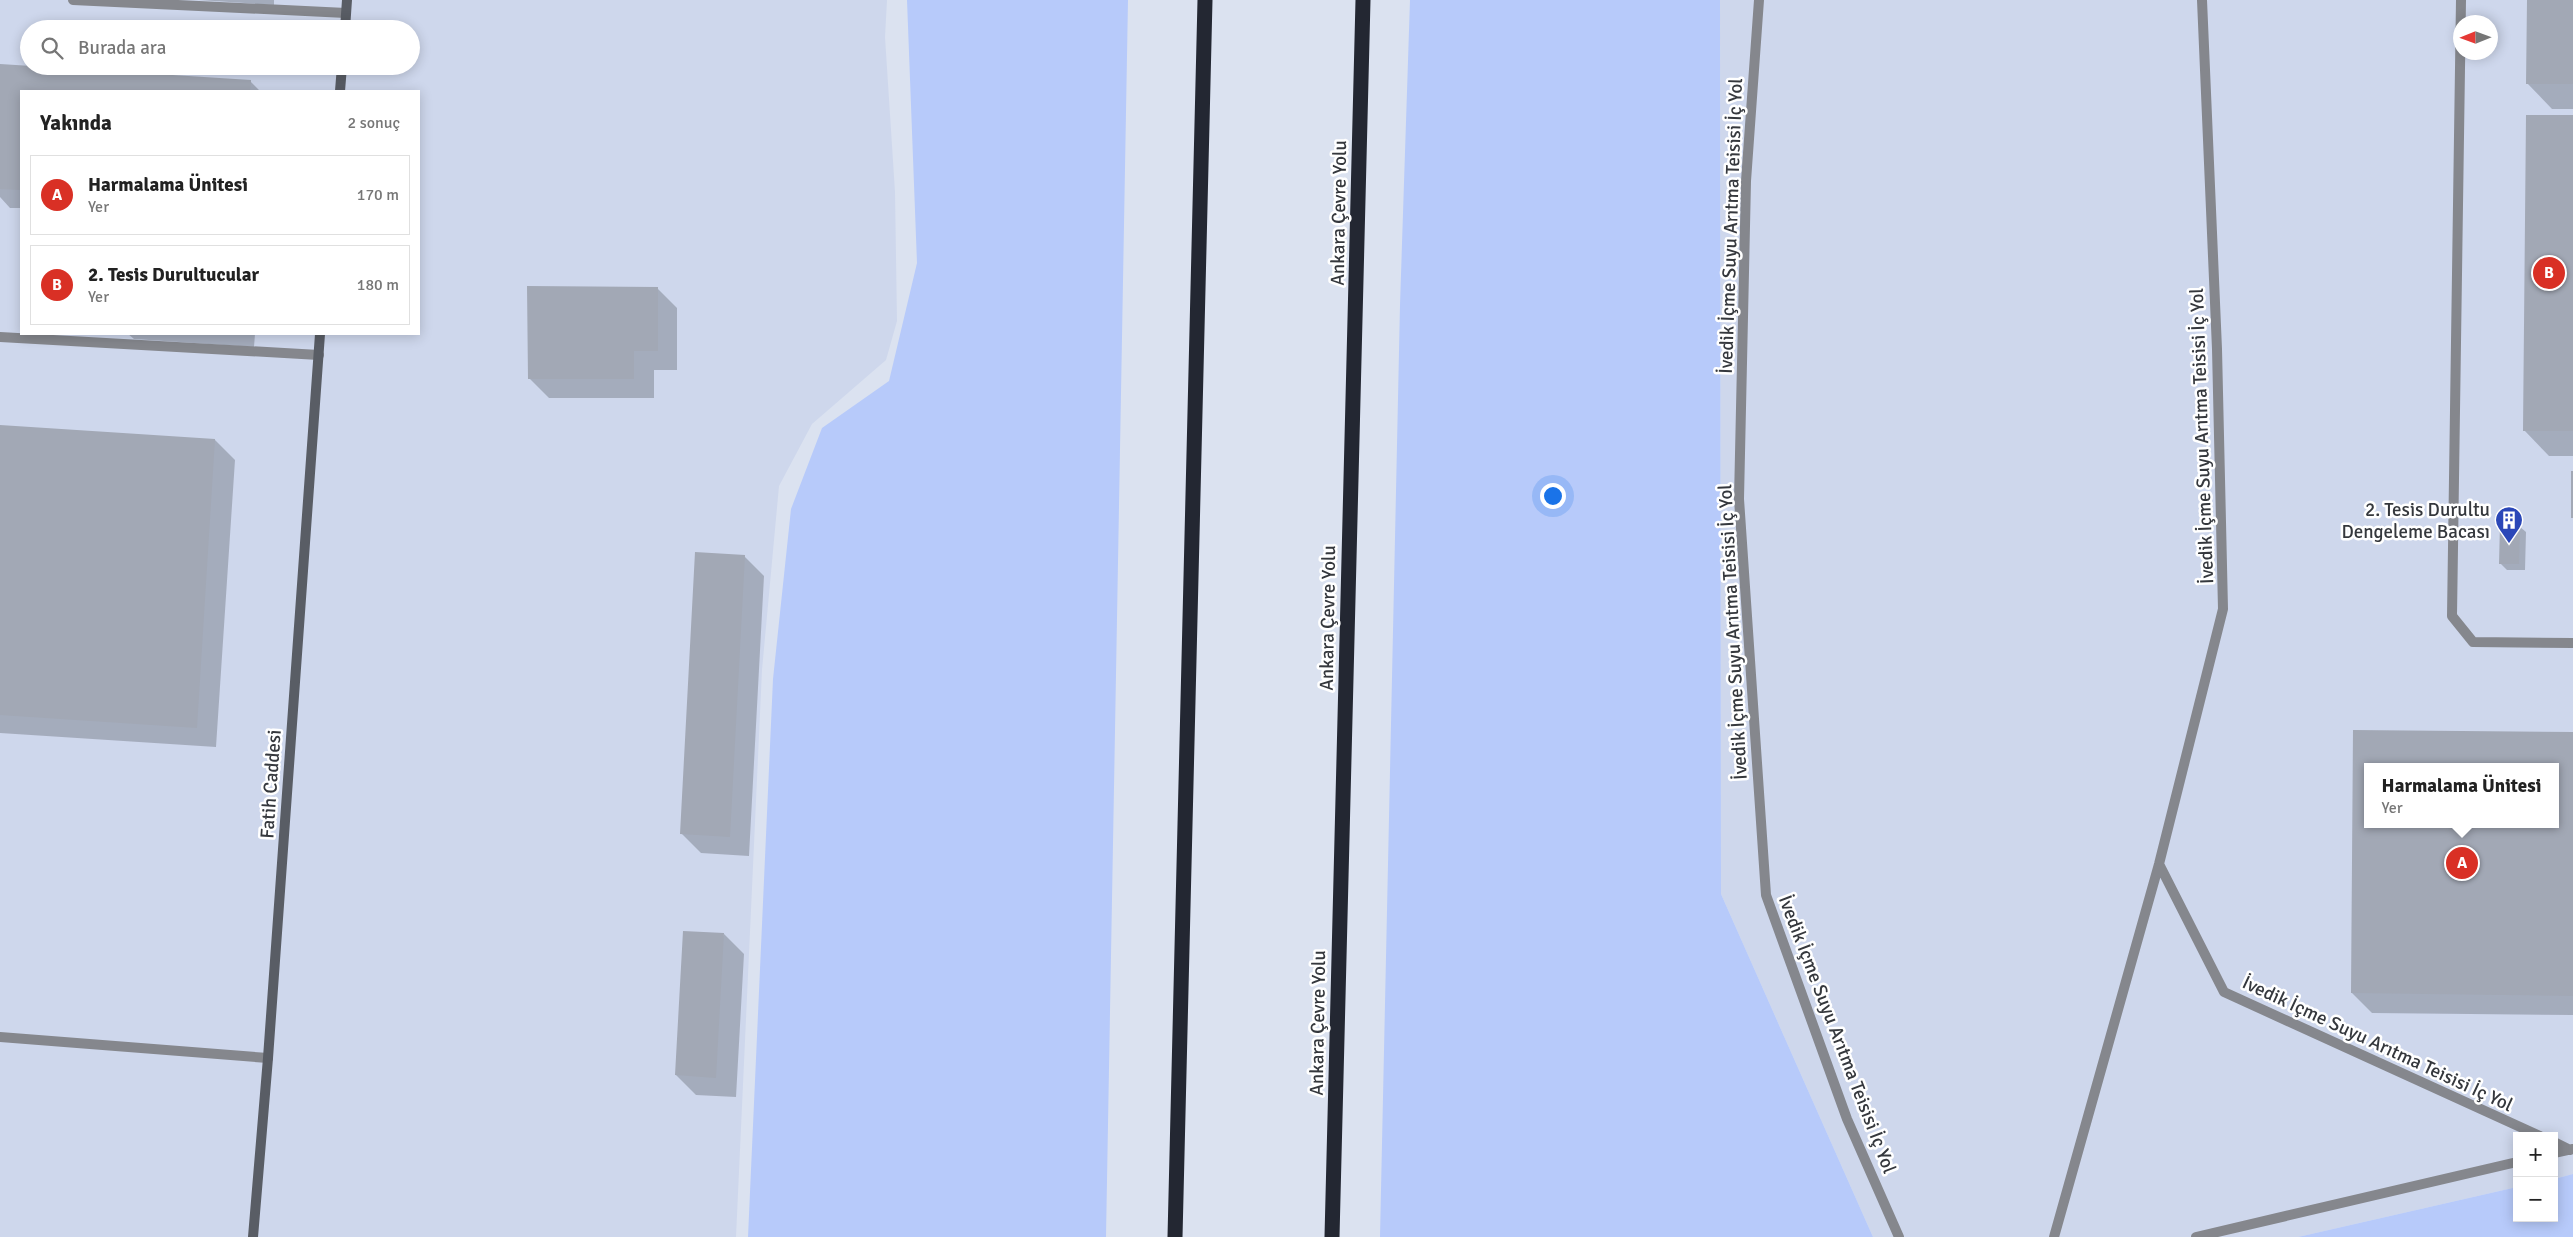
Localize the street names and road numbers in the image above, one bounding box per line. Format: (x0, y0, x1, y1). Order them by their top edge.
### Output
street label: İvedik İçme Suyu Arıtma Teisisi İç Yol (1714, 78, 1748, 374)
street label: Ankara Çevre Yolu (1326, 140, 1352, 286)
street label: İvedik İçme Suyu Arıtma Teisisi İç Yol (2185, 288, 2219, 584)
street label: İvedik İçme Suyu Arıtma Teisisi İç Yol (1713, 484, 1753, 780)
street label: Ankara Çevre Yolu (1315, 545, 1341, 691)
street label: Fatih Caddesi (255, 729, 287, 839)
street label: İvedik İçme Suyu Arıtma Teisisi İç Yol (1773, 892, 1901, 1177)
street label: Ankara Çevre Yolu (1305, 950, 1331, 1096)
street label: İvedik İçme Suyu Arıtma Teisisi İç Yol (2238, 970, 2517, 1117)

